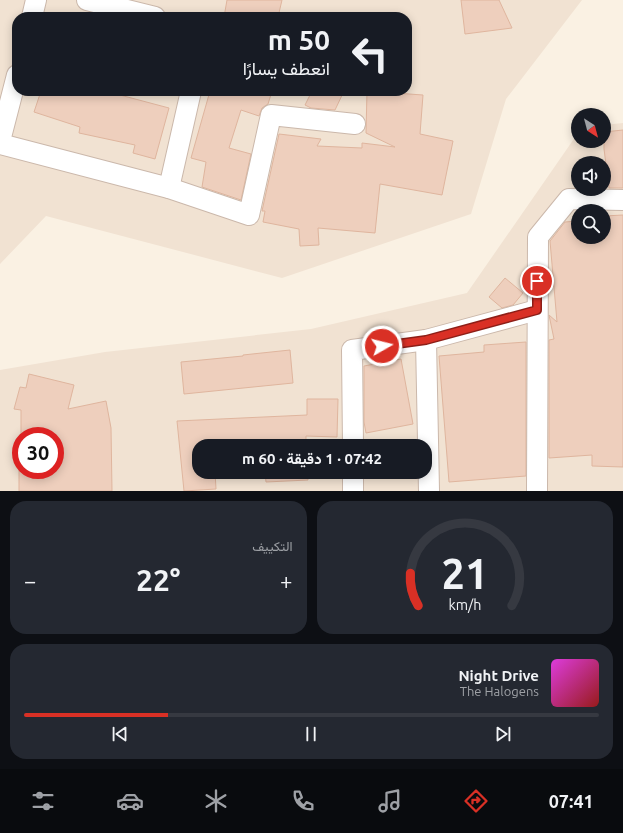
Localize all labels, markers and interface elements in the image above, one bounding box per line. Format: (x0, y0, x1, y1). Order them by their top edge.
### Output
text: 50 m (268, 24, 330, 55)
icon: left (344, 28, 396, 80)
text: انعطف يسارًا (243, 58, 330, 78)
north arrow (571, 108, 611, 148)
map controls (571, 108, 611, 244)
button: sound (571, 156, 611, 196)
button: search (571, 204, 611, 244)
pin (520, 264, 554, 298)
icon: arrive (526, 270, 548, 292)
position arrow (361, 325, 403, 367)
speed limit sign: 30 (12, 427, 64, 479)
text: 07:42 · 1 دقيقة · 60 m (242, 450, 382, 467)
text: التكييف (252, 539, 293, 553)
text: 21 (441, 549, 488, 596)
text: 22° (136, 563, 180, 597)
text: − (24, 568, 36, 593)
text: + (280, 568, 293, 593)
text: km/h (448, 596, 481, 612)
text: Night Drive (458, 667, 539, 684)
text: The Halogens (460, 684, 539, 698)
icon: previous (109, 723, 131, 745)
icon: pause (300, 723, 322, 745)
icon: next (492, 723, 514, 745)
icon: filters (29, 787, 57, 815)
icon: car (116, 787, 144, 815)
icon: climate (202, 787, 230, 815)
icon: phone (289, 787, 317, 815)
icon: music (376, 787, 404, 815)
icon: directions (462, 787, 490, 815)
text: 07:41 (549, 791, 594, 811)

